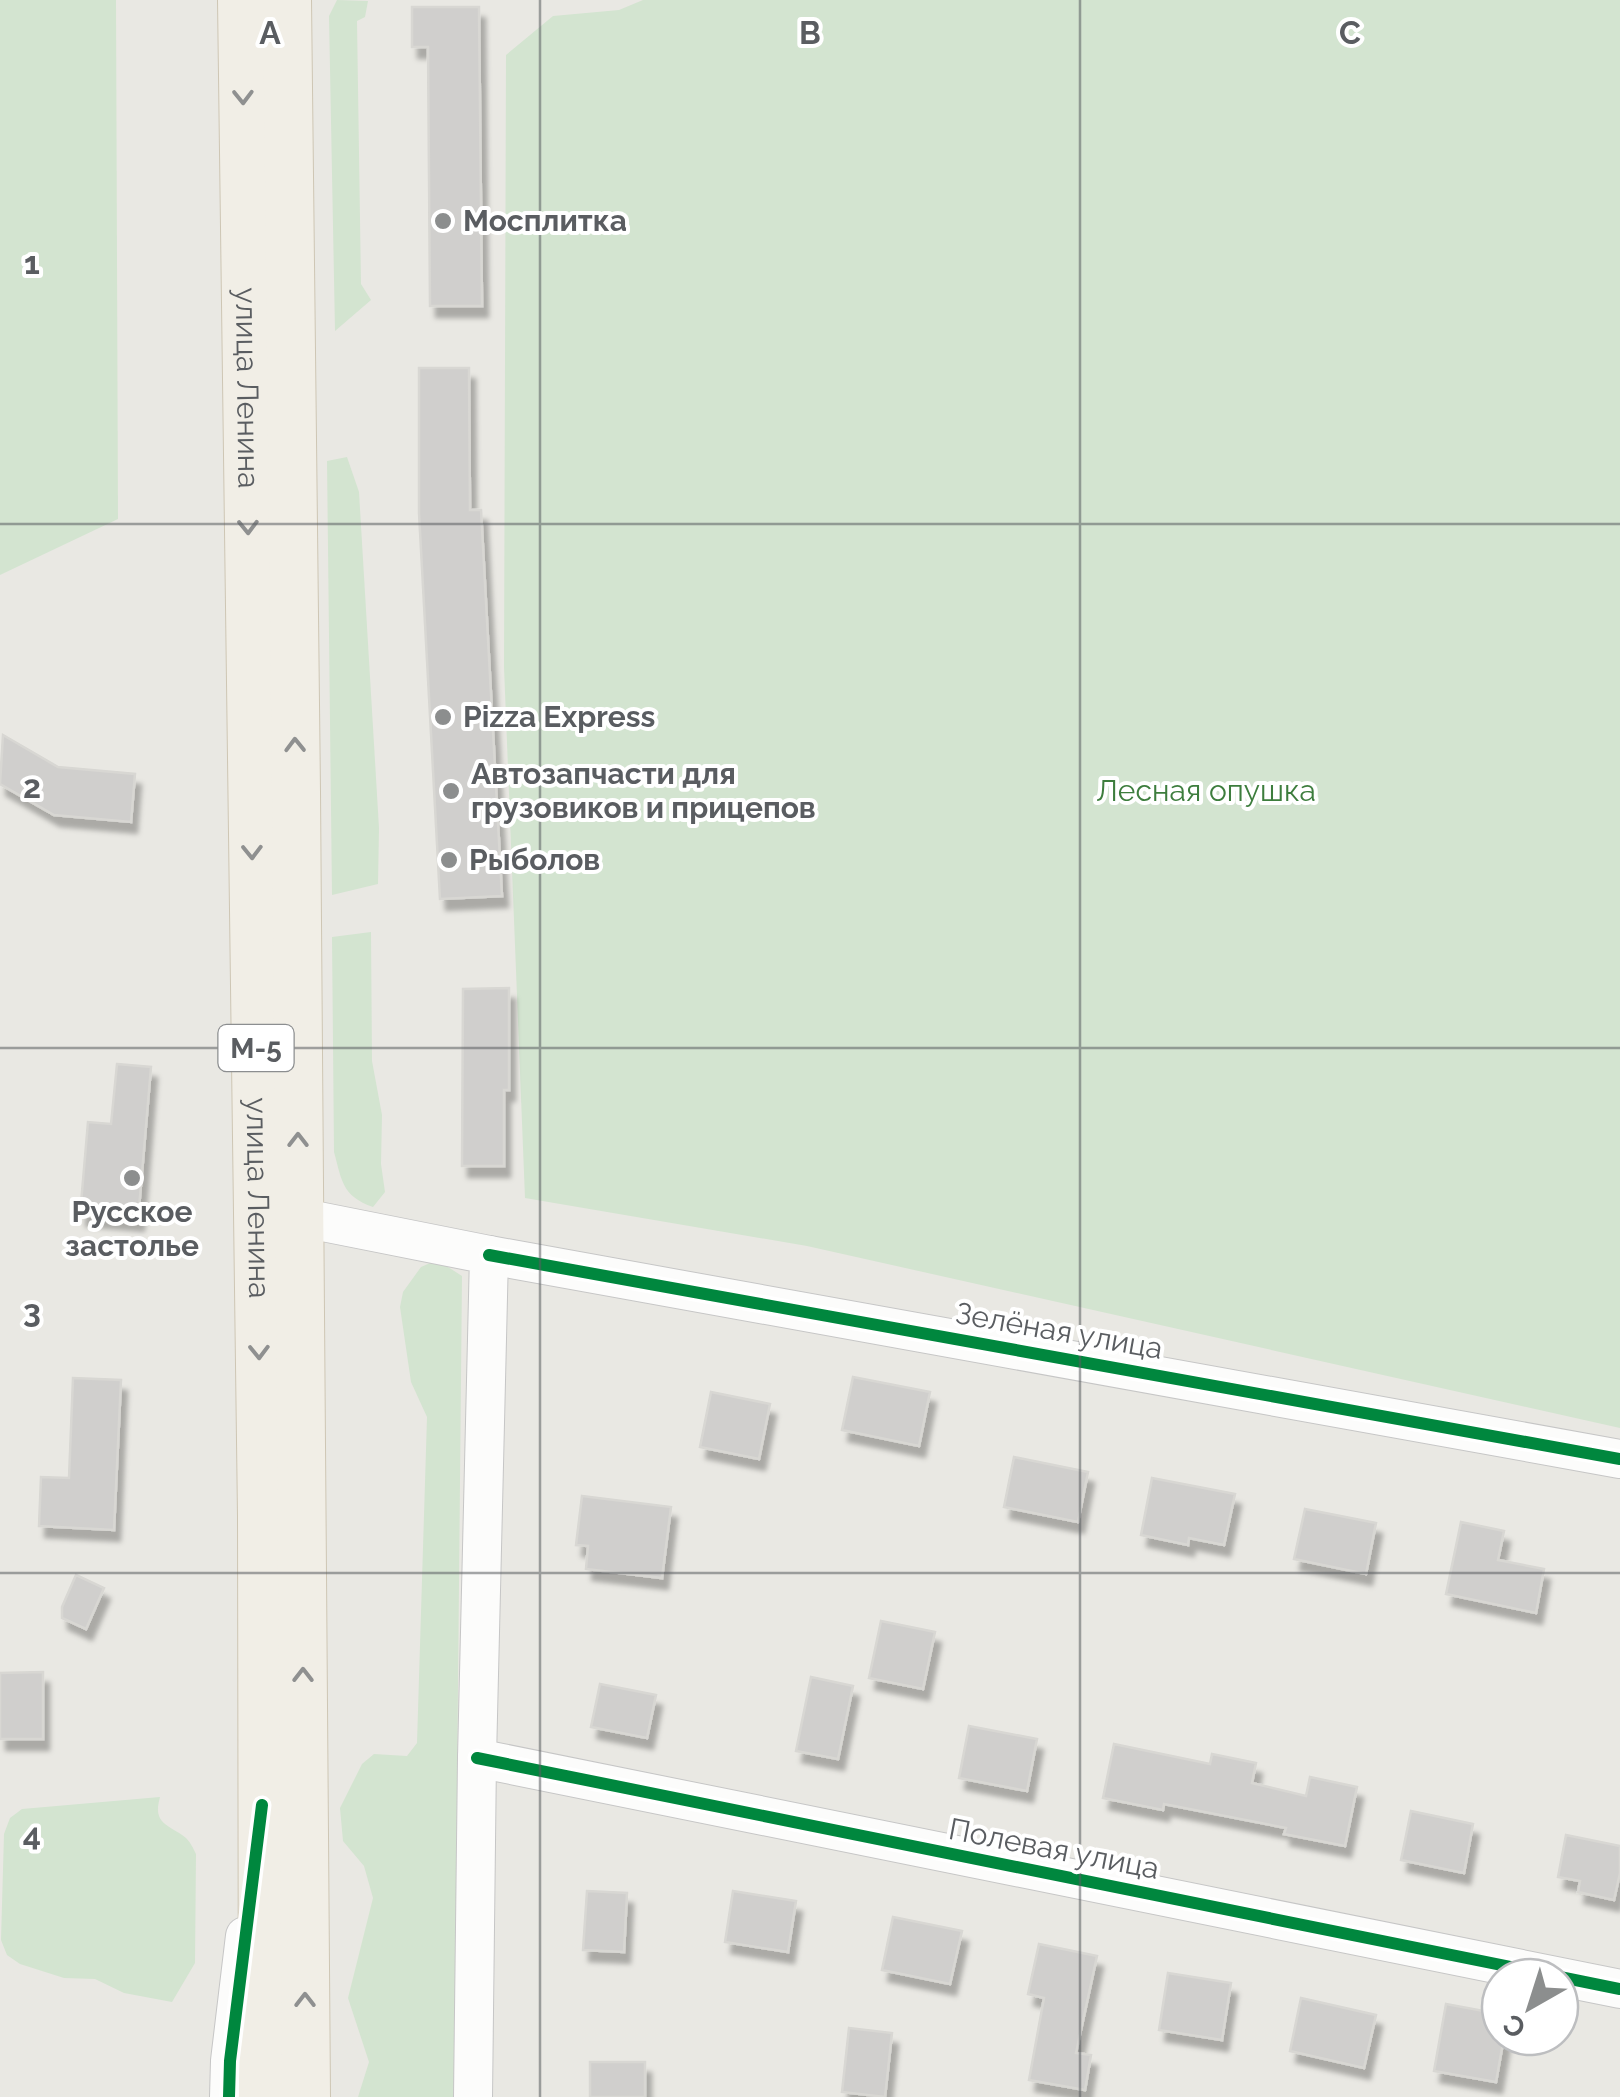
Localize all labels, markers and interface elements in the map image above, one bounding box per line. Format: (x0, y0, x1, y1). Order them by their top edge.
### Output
text: A (259, 14, 281, 51)
text: B (799, 14, 821, 51)
text: C (1339, 14, 1361, 51)
one-way arrow (232, 90, 254, 106)
place label: Мосплитка (463, 203, 627, 238)
marker: Мосплитка (432, 210, 454, 232)
text: 1 (24, 244, 40, 281)
street label: улица Ленина (229, 287, 266, 489)
one-way arrow (237, 520, 259, 536)
place label: Pizza Express (463, 699, 655, 734)
marker: Pizza Express (432, 706, 454, 728)
one-way arrow (285, 736, 306, 752)
place label: Автозапчасти для грузовиков и прицепов (471, 756, 816, 825)
text: 2 (23, 768, 41, 805)
park label: Лесная опушка (1096, 773, 1316, 808)
marker: Автозапчасти для грузовиков и прицепов (440, 780, 462, 802)
place label: Рыболов (469, 842, 600, 877)
one-way arrow (241, 846, 263, 861)
marker: Рыболов (438, 849, 460, 871)
road number: М-5 (218, 1025, 294, 1071)
street label: улица Ленина (239, 1097, 277, 1299)
one-way arrow (287, 1131, 309, 1146)
marker: Русское застолье (121, 1167, 143, 1189)
place label: Русское застолье (65, 1194, 199, 1263)
text: 3 (23, 1292, 41, 1329)
street label: Зелёная улица (953, 1295, 1165, 1366)
one-way arrow (249, 1345, 270, 1361)
one-way arrow (292, 1666, 314, 1682)
street label: Полевая улица (946, 1811, 1162, 1886)
text: 4 (23, 1816, 41, 1853)
north arrow (1480, 1957, 1580, 2057)
one-way arrow (294, 1991, 316, 2006)
text: С (1497, 2007, 1532, 2045)

